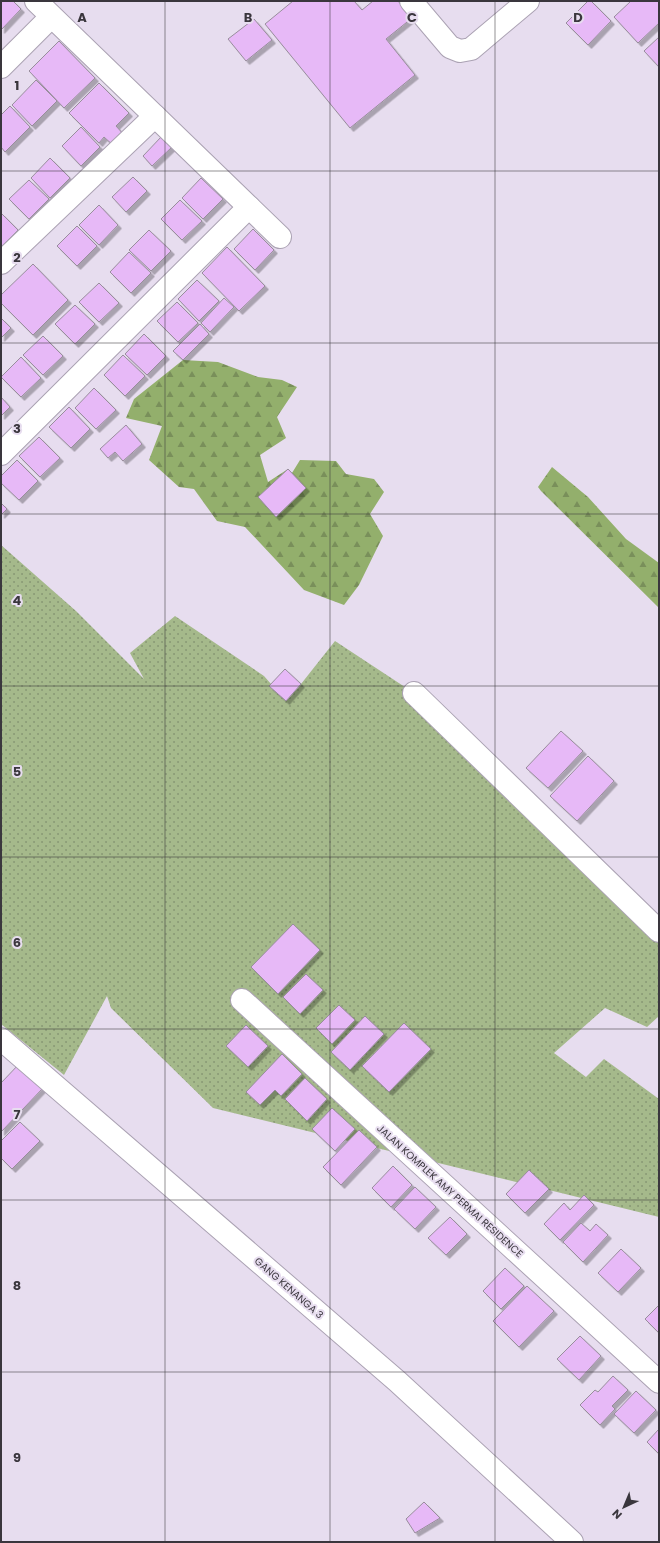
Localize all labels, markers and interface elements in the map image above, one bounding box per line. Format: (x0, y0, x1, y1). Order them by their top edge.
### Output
text: A (77, 8, 87, 27)
text: B (244, 8, 253, 27)
text: C (407, 8, 417, 27)
text: D (573, 8, 583, 27)
text: 1 (15, 76, 19, 95)
text: 2 (13, 248, 21, 267)
text: 3 (13, 419, 21, 438)
text: 4 (13, 591, 22, 610)
text: 5 (13, 762, 21, 781)
text: 6 (13, 933, 21, 952)
text: 7 (14, 1105, 21, 1124)
street label: JALAN KOMPLEK AMY PERMAI RESIDENCE (374, 1121, 526, 1261)
street label: GANG KENANGA 3 (251, 1254, 327, 1322)
text: 8 (13, 1276, 21, 1295)
text: 9 (13, 1448, 21, 1467)
north arrow (604, 1487, 644, 1527)
text: N (609, 1506, 626, 1523)

